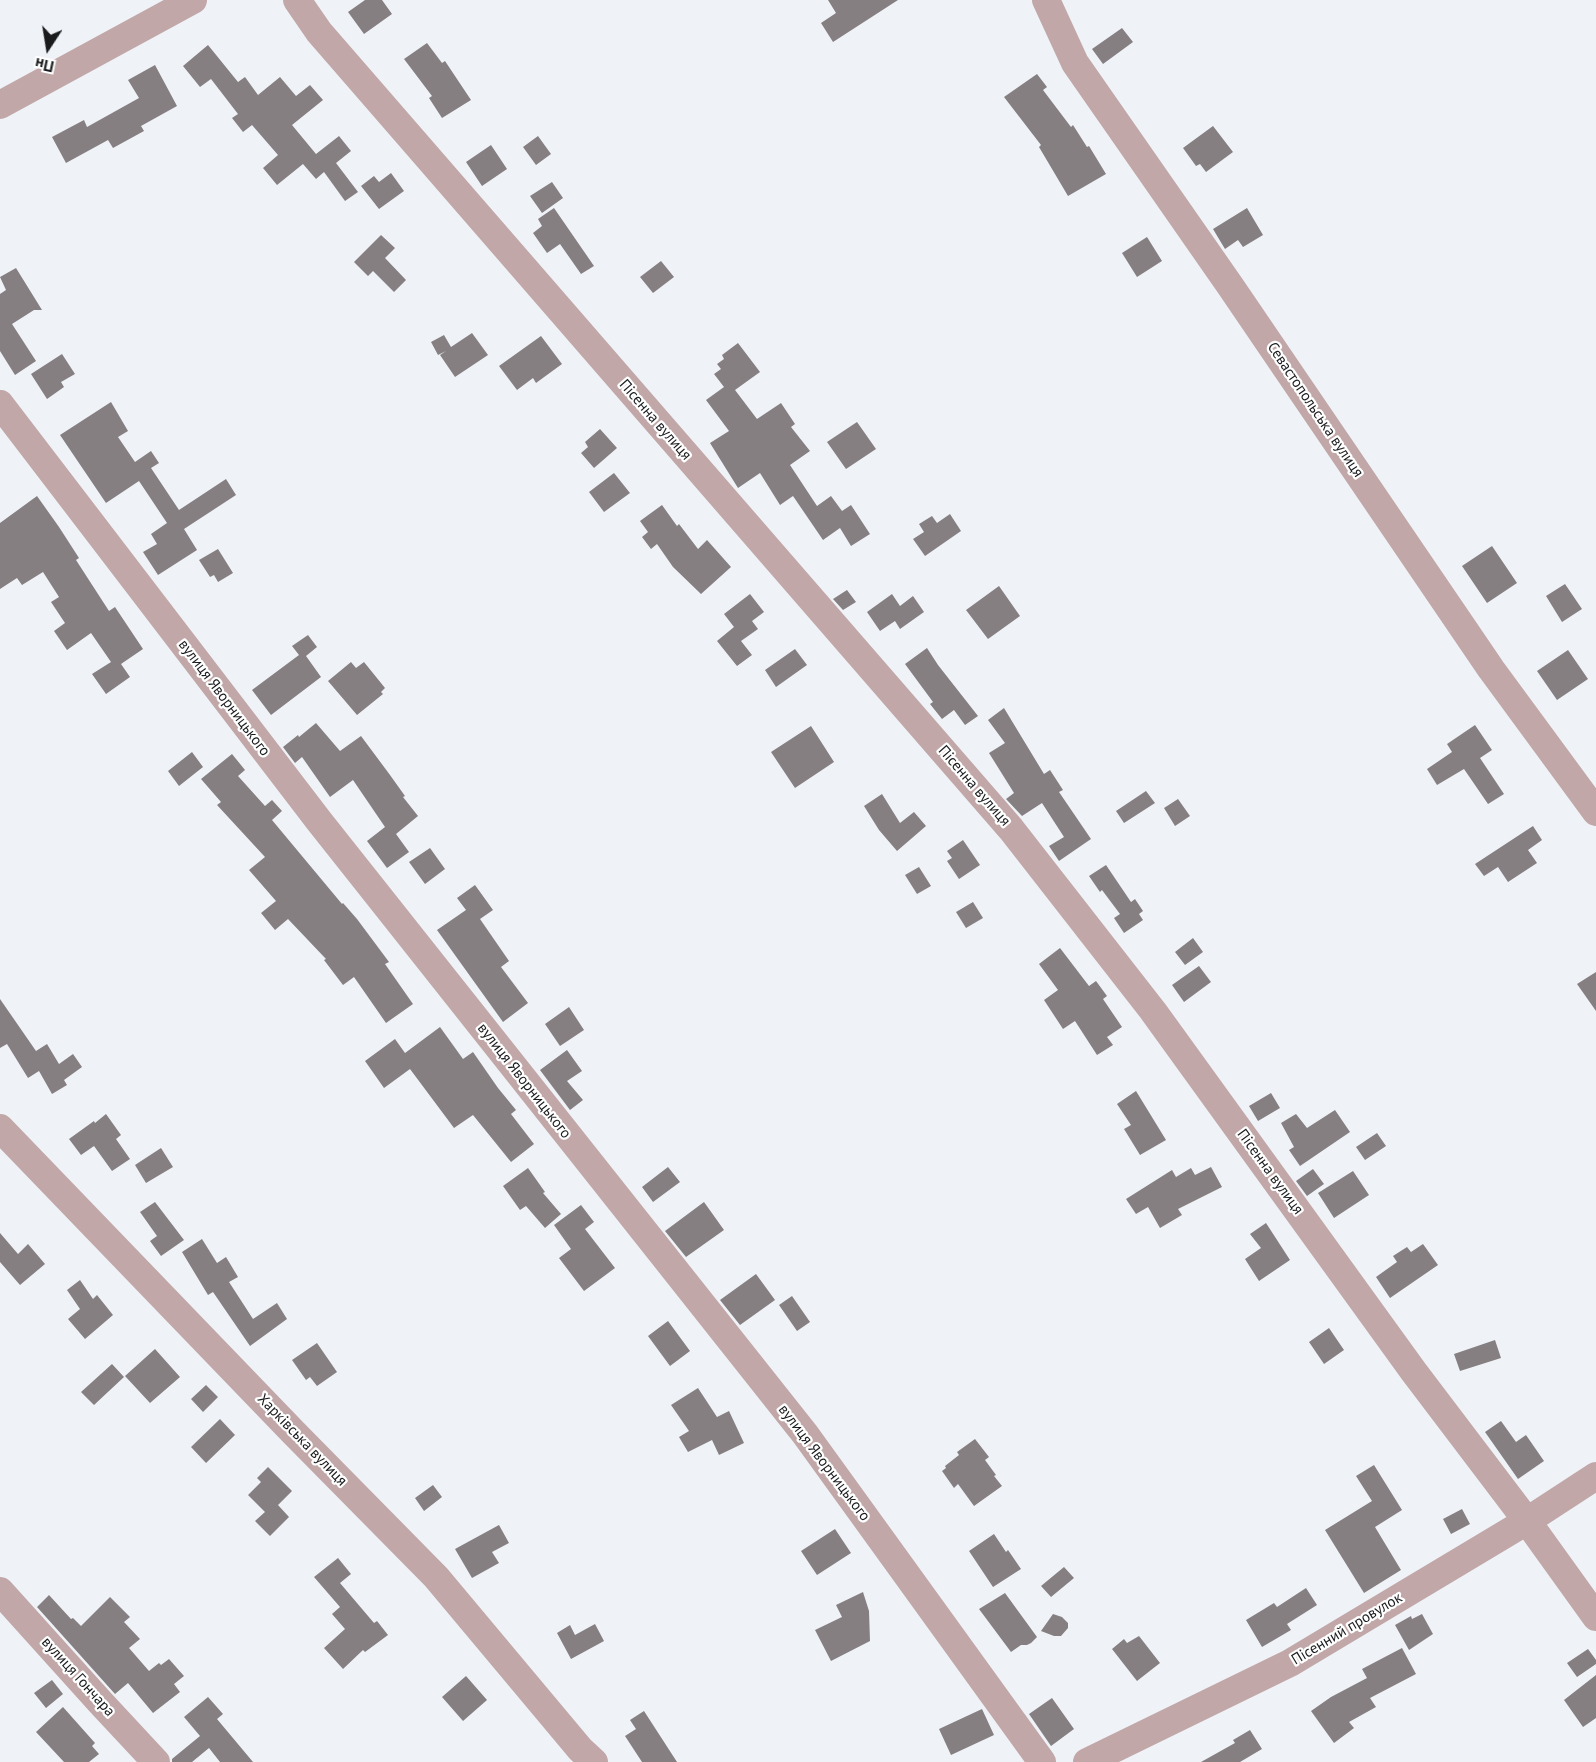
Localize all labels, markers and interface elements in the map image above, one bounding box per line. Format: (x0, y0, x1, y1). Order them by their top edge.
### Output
north arrow (18, 18, 78, 78)
text: Пн (33, 54, 56, 77)
street label: Севастопольська вулиця (1263, 339, 1367, 481)
street label: Пісенна вулиця (615, 376, 695, 464)
street label: вулиця Яворницького (174, 636, 274, 760)
street label: Пісенна вулиця (934, 742, 1014, 830)
street label: вулиця Яворницького (473, 1020, 575, 1142)
street label: Пісенна вулиця (1233, 1126, 1307, 1218)
street label: Харківська вулиця (253, 1390, 351, 1490)
street label: вулиця Яворницького (774, 1401, 874, 1525)
street label: Пісенний провулок (1288, 1589, 1406, 1669)
street label: вулиця Гончара (38, 1634, 118, 1720)

